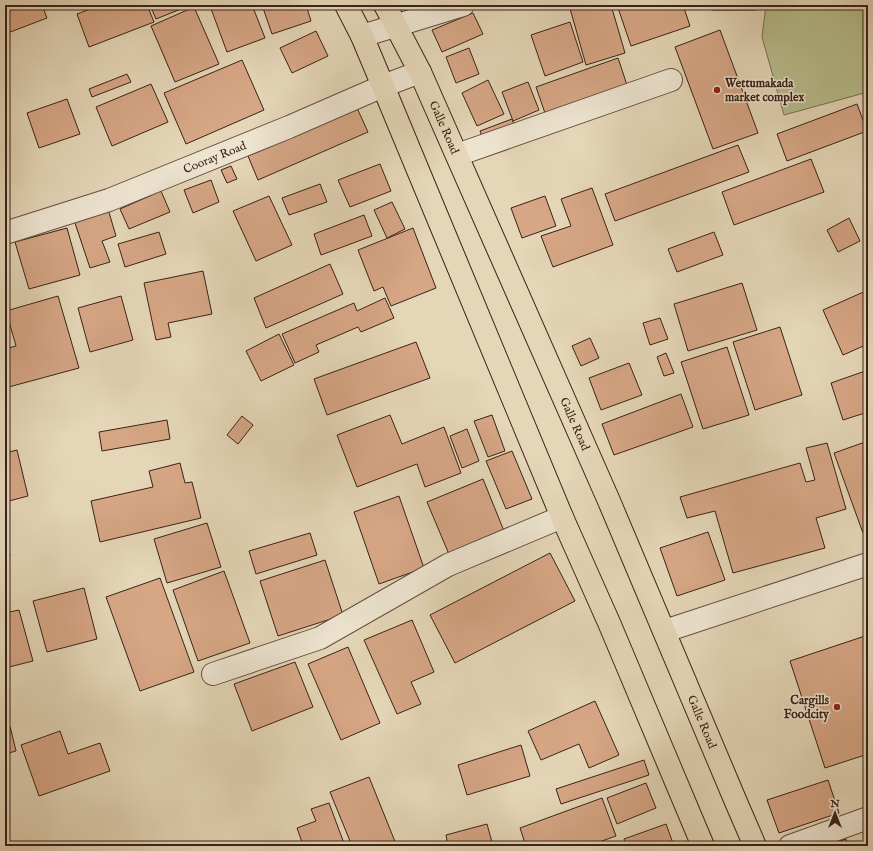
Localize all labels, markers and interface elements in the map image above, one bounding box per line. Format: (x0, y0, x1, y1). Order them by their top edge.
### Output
place label: Wettumakada market complex (724, 76, 804, 106)
marker: Wettumakada market complex (712, 85, 722, 95)
street label: Galle Road (426, 99, 462, 157)
street label: Cooray Road (181, 138, 249, 177)
street label: Galle Road (556, 395, 593, 453)
street label: Galle Road (684, 693, 720, 751)
place label: Cargills Foodcity (784, 693, 830, 723)
marker: Cargills Foodcity (832, 702, 842, 712)
north arrow (815, 793, 855, 833)
text: N (829, 797, 840, 811)

